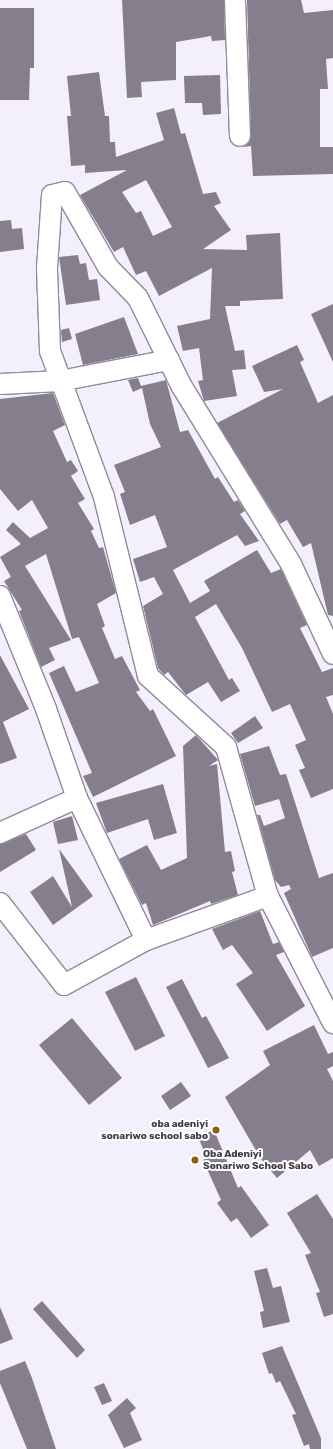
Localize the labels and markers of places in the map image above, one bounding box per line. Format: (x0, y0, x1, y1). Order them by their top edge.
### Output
place label: oba adeniyi sonariwo school sabo (101, 1118, 208, 1142)
marker: oba adeniyi sonariwo school sabo (211, 1125, 221, 1135)
place label: Oba Adeniyi Sonariwo School Sabo (203, 1148, 313, 1172)
marker: Oba Adeniyi Sonariwo School Sabo (190, 1155, 200, 1165)

